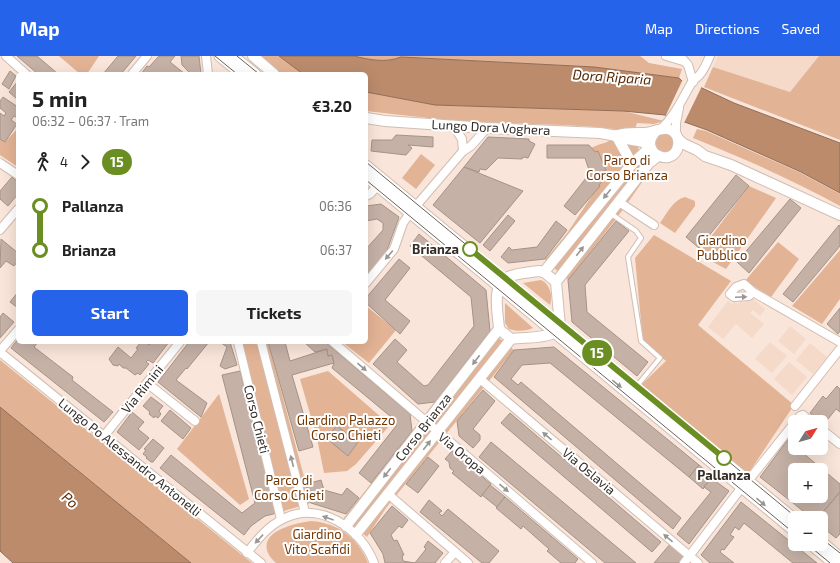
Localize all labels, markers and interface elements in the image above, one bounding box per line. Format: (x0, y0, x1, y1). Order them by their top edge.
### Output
text: Map (20, 17, 60, 40)
text: Map (645, 20, 673, 37)
text: Directions (695, 20, 760, 37)
text: Saved (782, 20, 820, 37)
water label: Dora Riparia (572, 65, 652, 88)
text: 5 min (32, 85, 88, 111)
text: €3.20 (312, 97, 352, 115)
text: 06:32 – 06:37 · Tram (32, 113, 149, 129)
street label: Lungo Dora Voghera (431, 116, 551, 138)
icon: walk (32, 151, 54, 173)
icon: forward (74, 151, 96, 173)
park label: Parco di Corso Brianza (586, 152, 668, 183)
text: 15 (110, 153, 124, 170)
text: 4 (60, 154, 68, 170)
one-way arrow (603, 189, 612, 200)
text: Pallanza (62, 197, 124, 215)
text: 06:36 (319, 198, 352, 214)
park label: Giardino Pubblico (697, 232, 747, 263)
text: Brianza (62, 241, 116, 259)
place label: Brianza (412, 241, 459, 257)
marker: Brianza (462, 241, 478, 257)
text: 06:37 (320, 242, 352, 258)
one-way arrow (576, 246, 585, 257)
one-way arrow (384, 250, 393, 260)
button: Start (32, 290, 188, 336)
button: Tickets (196, 290, 352, 336)
one-way arrow (735, 293, 747, 300)
line badge: 15 (579, 340, 615, 366)
text: 15 (590, 344, 604, 361)
one-way arrow (472, 354, 480, 365)
street label: Via Rimini (118, 361, 166, 417)
one-way arrow (357, 363, 368, 372)
one-way arrow (612, 380, 623, 389)
street label: Corso Chieti (241, 383, 273, 455)
street label: Corso Brianza (391, 390, 455, 464)
street label: Lungo Po Alessandro Antonelli (55, 394, 205, 520)
park label: GIardino Palazzo Corso Chieti (297, 412, 395, 443)
north arrow (788, 415, 828, 455)
map controls (788, 415, 828, 551)
street label: Via Oropa (435, 429, 489, 477)
one-way arrow (542, 431, 552, 441)
one-way arrow (422, 439, 431, 450)
street label: Via Oslavia (559, 444, 619, 498)
marker: Pallanza (716, 450, 732, 466)
one-way arrow (289, 455, 295, 467)
button: + (788, 463, 828, 503)
place label: Pallanza (697, 467, 751, 483)
one-way arrow (383, 468, 391, 478)
park label: Parco di Corso Chieti (254, 472, 324, 503)
one-way arrow (498, 484, 509, 493)
water label: Po (58, 488, 82, 512)
one-way arrow (756, 498, 766, 507)
button: − (788, 511, 828, 551)
one-way arrow (322, 514, 334, 520)
park label: Giardino Vito Scafidi (284, 526, 350, 557)
one-way arrow (662, 533, 673, 542)
one-way arrow (254, 534, 264, 544)

